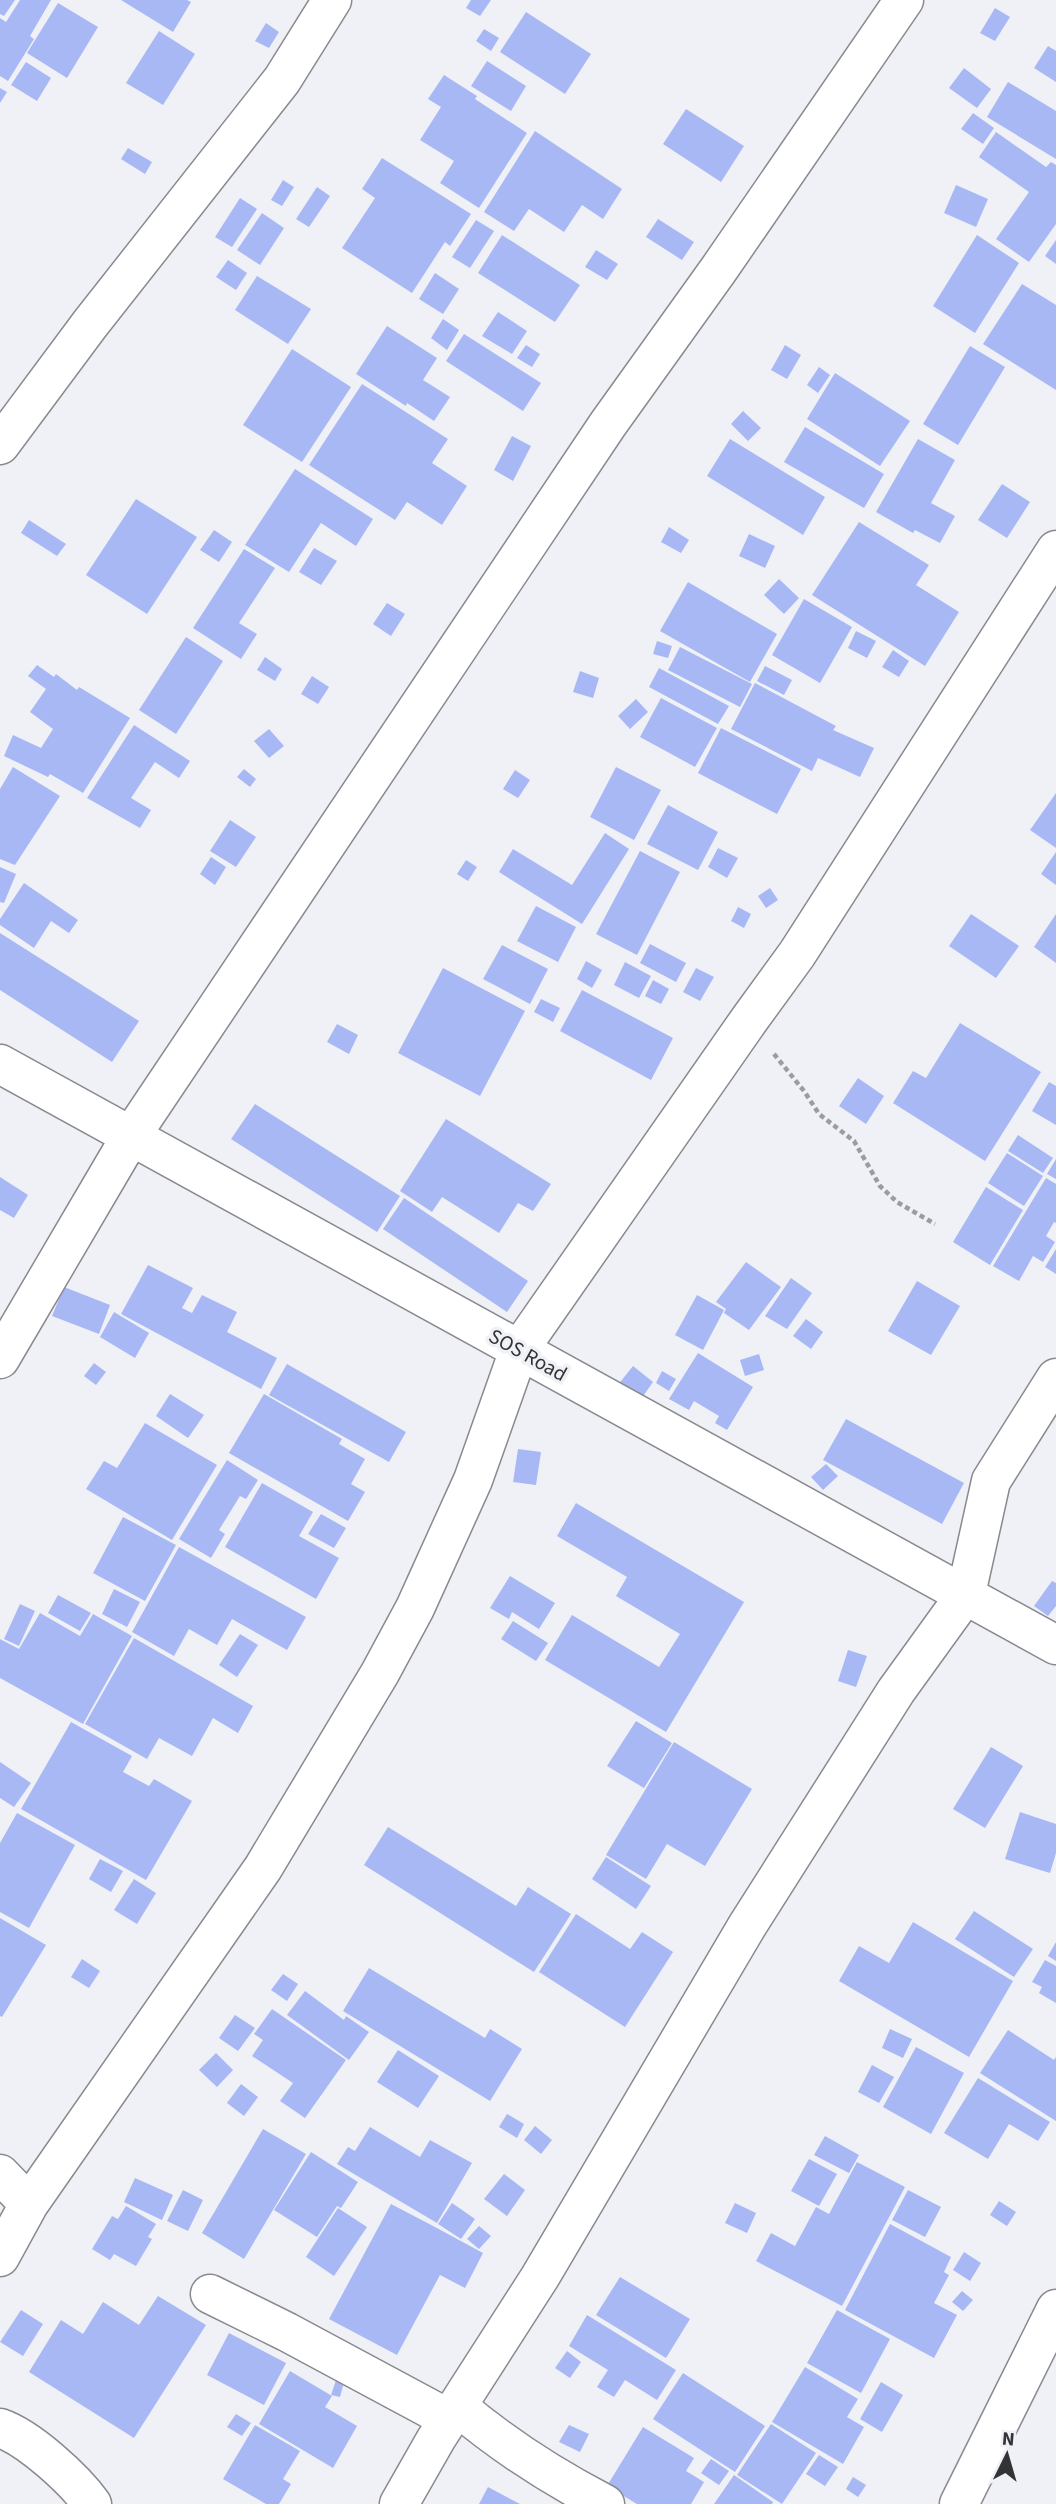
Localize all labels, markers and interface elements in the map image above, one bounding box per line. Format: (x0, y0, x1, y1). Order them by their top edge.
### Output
street label: SOS Road (483, 1321, 573, 1389)
north arrow (972, 2420, 1042, 2490)
text: N (1001, 2426, 1016, 2454)

